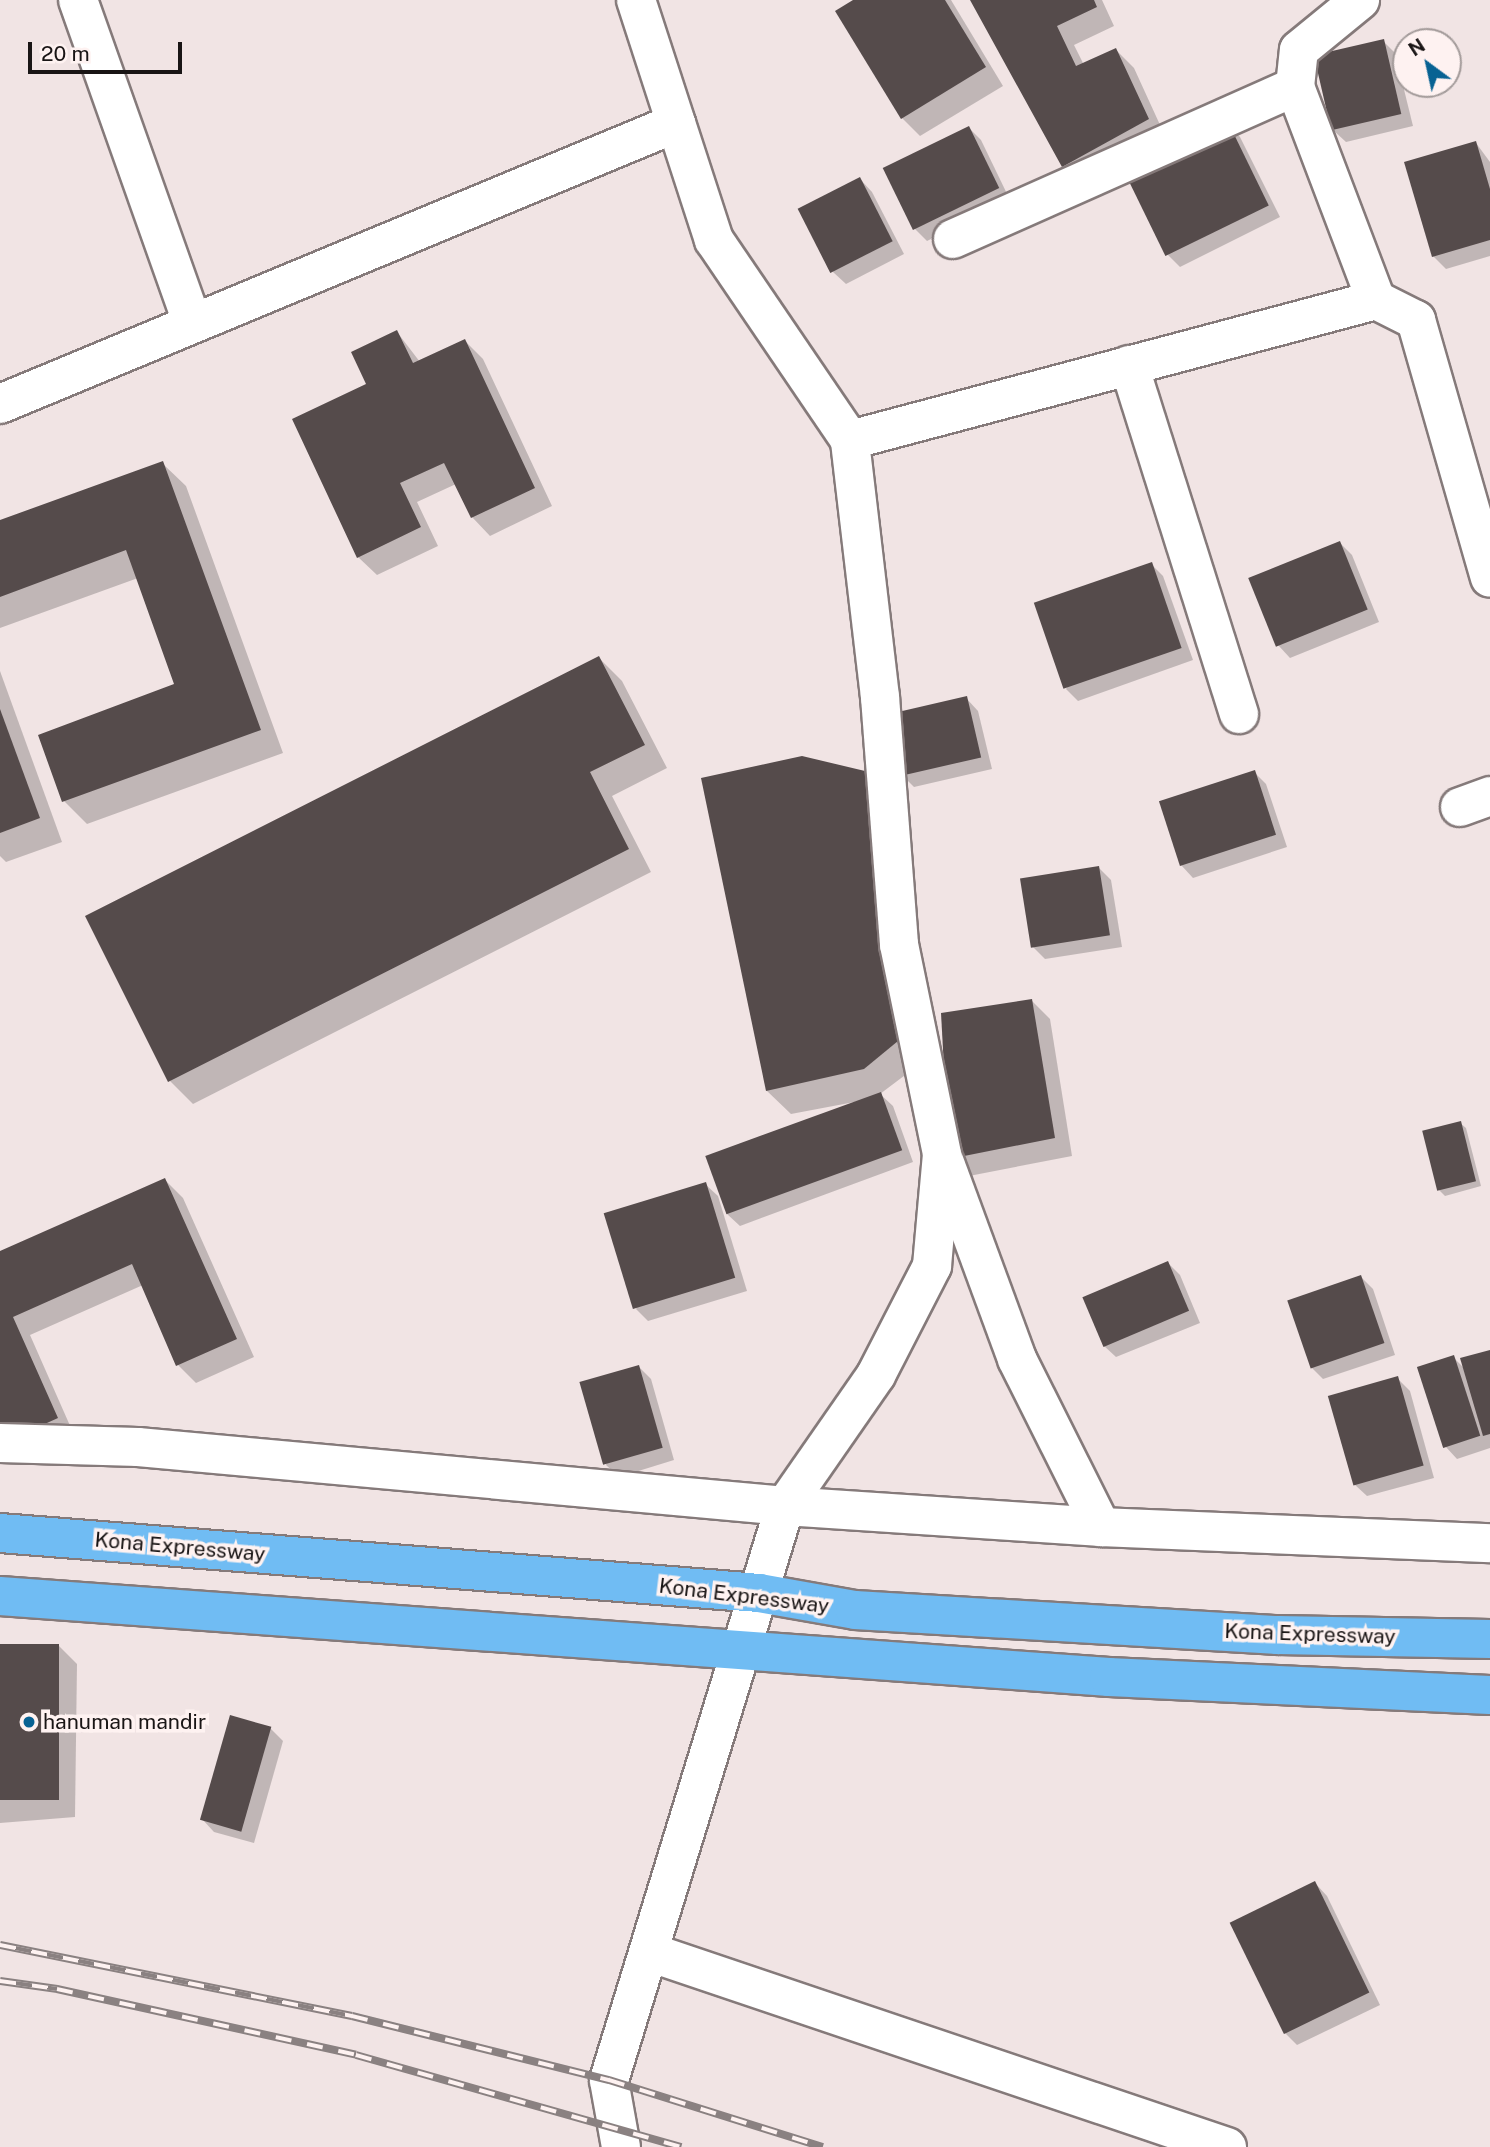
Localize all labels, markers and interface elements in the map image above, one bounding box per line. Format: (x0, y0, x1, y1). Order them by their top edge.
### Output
scale bar (32, 28, 186, 72)
north arrow (1392, 28, 1462, 98)
text: N (1404, 34, 1429, 60)
text: 20 m (41, 41, 90, 66)
street label: Kona Expressway (94, 1527, 266, 1567)
street label: Kona Expressway (657, 1573, 831, 1619)
street label: Kona Expressway (1224, 1618, 1396, 1650)
place label: hanuman mandir (43, 1709, 206, 1735)
marker: hanuman mandir (21, 1714, 37, 1730)

